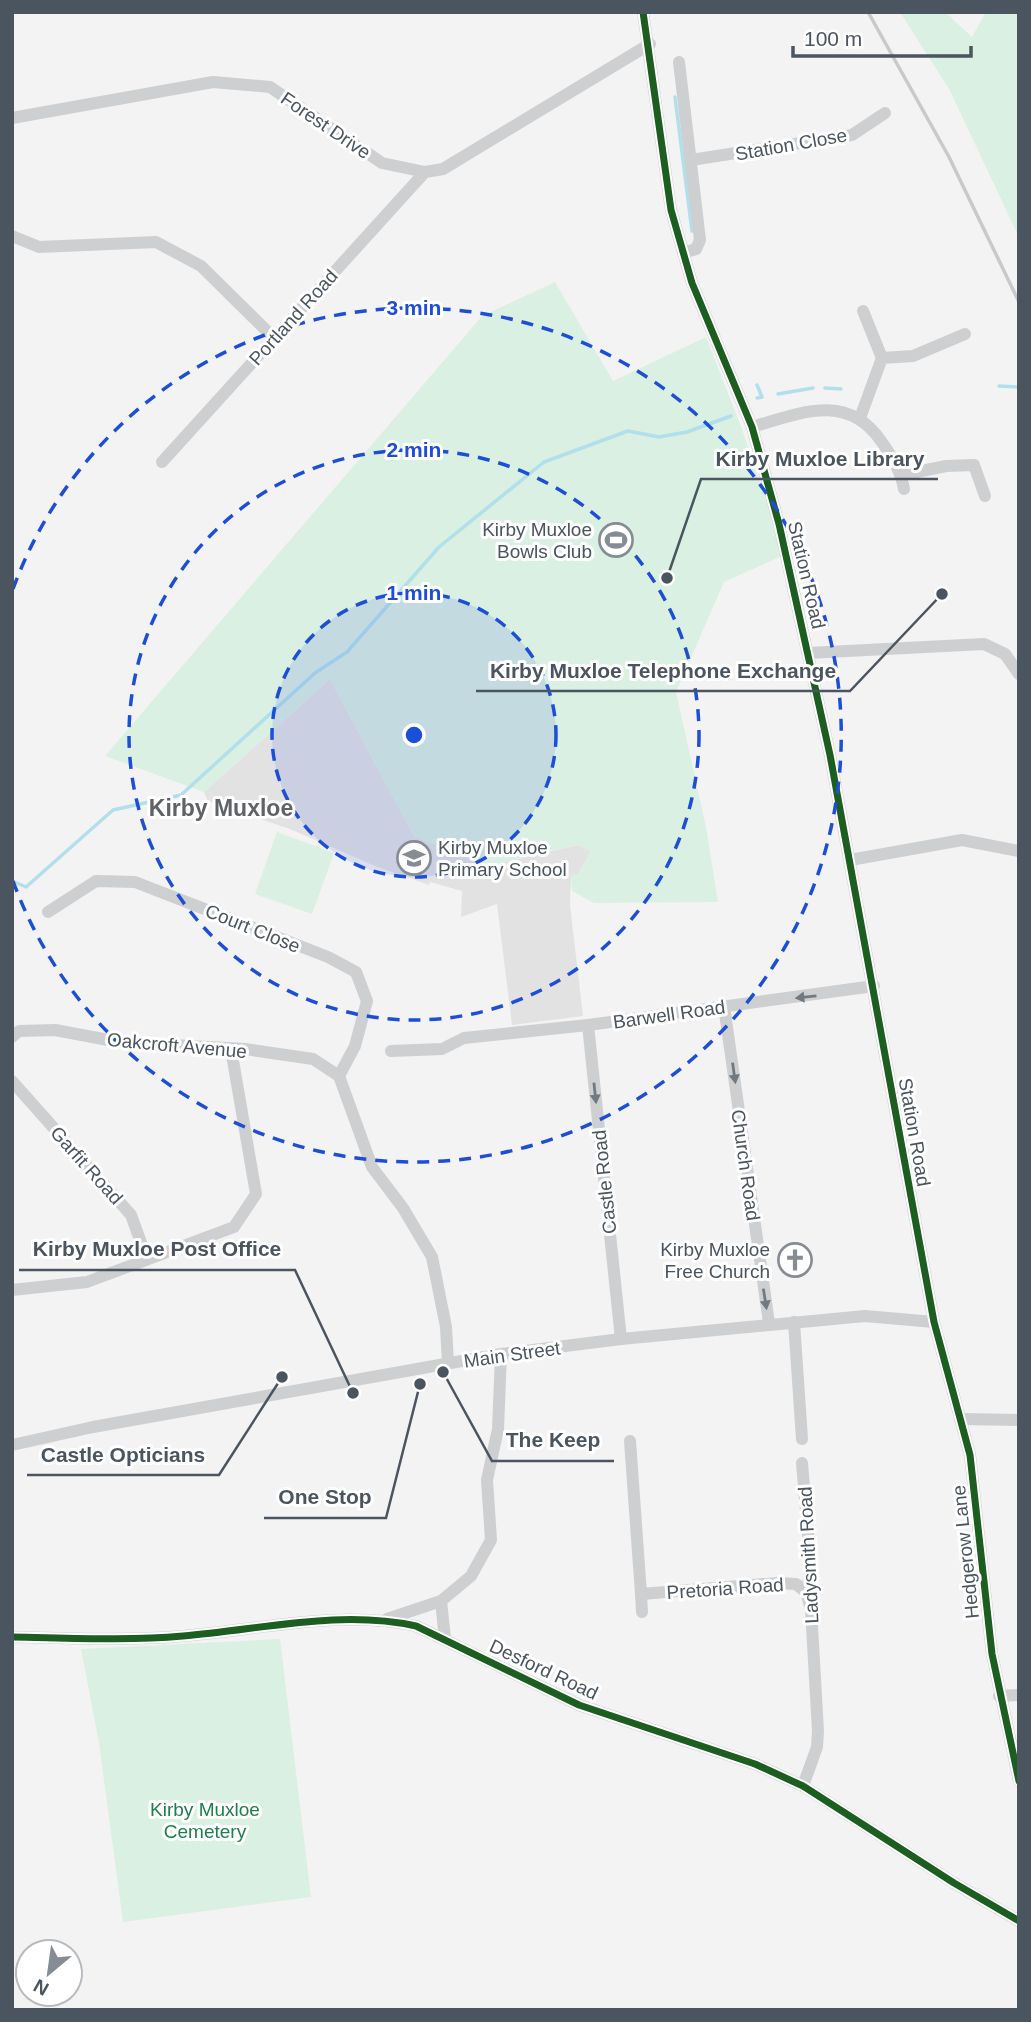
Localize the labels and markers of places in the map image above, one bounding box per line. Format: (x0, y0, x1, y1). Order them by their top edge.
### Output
callout: Kirby Muxloe Library (701, 437, 938, 479)
place label: Kirby Muxloe Bowls Club (482, 519, 592, 562)
sports icon: Kirby Muxloe Bowls Club (597, 521, 635, 559)
callout: Kirby Muxloe Telephone Exchange (476, 649, 850, 691)
centre of rings (402, 723, 426, 747)
place label: Kirby Muxloe Primary School (438, 837, 567, 880)
school or university icon: Kirby Muxloe Primary School (395, 839, 433, 877)
callout: Kirby Muxloe Post Office (19, 1228, 295, 1270)
place label: Kirby Muxloe Free Church (660, 1239, 770, 1282)
church icon: Kirby Muxloe Free Church (776, 1241, 814, 1279)
callout: The Keep (492, 1419, 614, 1461)
callout: Castle Opticians (27, 1433, 219, 1475)
callout: One Stop (264, 1476, 386, 1518)

